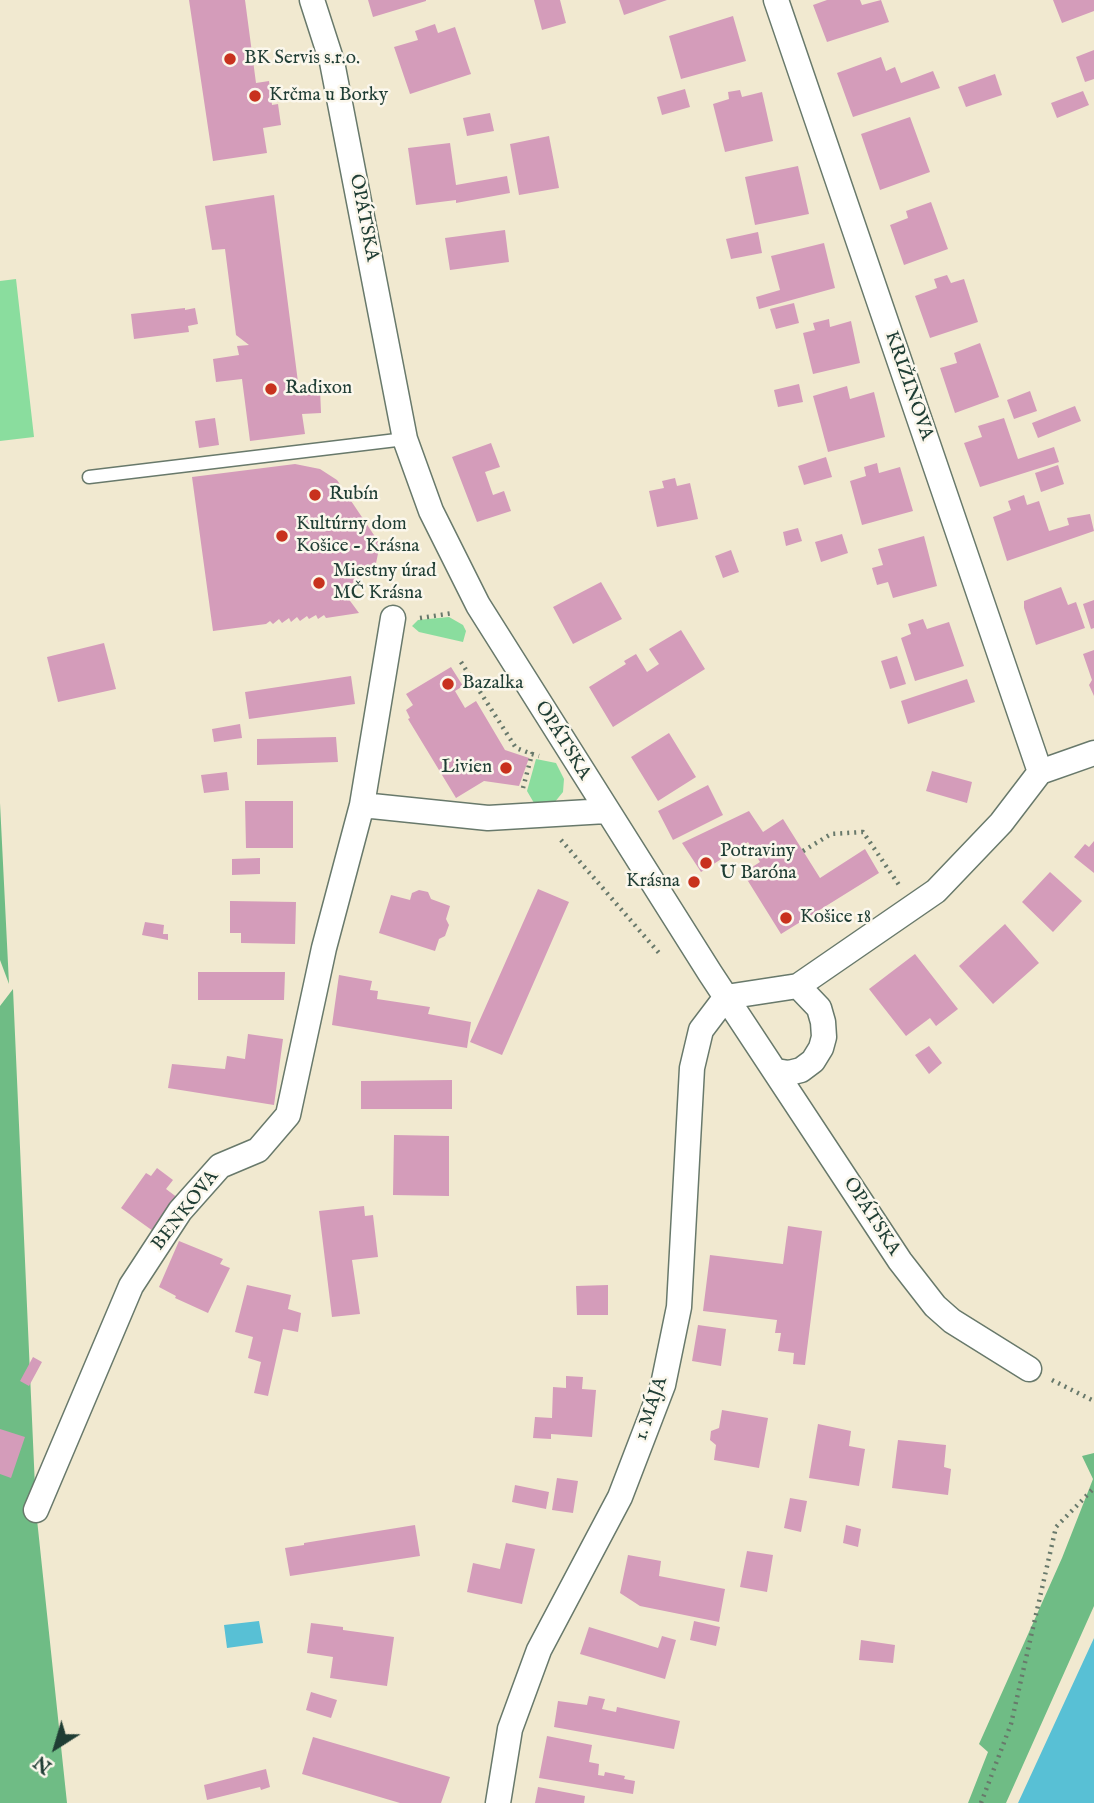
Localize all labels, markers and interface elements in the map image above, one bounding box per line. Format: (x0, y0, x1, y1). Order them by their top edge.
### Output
place label: BK Servis s.r.o. (244, 48, 360, 70)
marker: BK Servis s.r.o. (222, 51, 238, 67)
place label: Krčma u Borky (269, 85, 388, 107)
marker: Krčma u Borky (247, 88, 263, 104)
street label: OPÁTSKA (343, 172, 383, 264)
street label: KRIŽINOVA (879, 328, 937, 444)
place label: Radixon (285, 378, 352, 400)
marker: Radixon (263, 381, 279, 397)
place label: Rubín (329, 484, 378, 506)
marker: Rubín (307, 487, 323, 503)
place label: Kultúrny dom Košice - Krásna (296, 514, 420, 558)
marker: Kultúrny dom Košice - Krásna (274, 528, 290, 544)
place label: Miestny úrad MČ Krásna (333, 561, 436, 605)
marker: Miestny úrad MČ Krásna (311, 575, 327, 591)
place label: Bazalka (462, 673, 523, 695)
marker: Bazalka (440, 676, 456, 692)
street label: OPÁTSKA (529, 697, 595, 785)
place label: Livien (441, 757, 492, 779)
marker: Livien (498, 760, 514, 776)
place label: Potraviny U Baróna (720, 841, 797, 885)
marker: Potraviny U Baróna (698, 855, 714, 871)
place label: Krásna (626, 871, 680, 893)
marker: Krásna (686, 874, 702, 890)
place label: Košice 18 (800, 907, 871, 929)
marker: Košice 18 (778, 910, 794, 926)
street label: BENKOVA (148, 1166, 224, 1256)
street label: OPÁTSKA (837, 1174, 905, 1260)
street label: 1. MÁJA (631, 1374, 673, 1444)
north arrow (21, 1712, 91, 1782)
text: N (30, 1749, 57, 1778)

